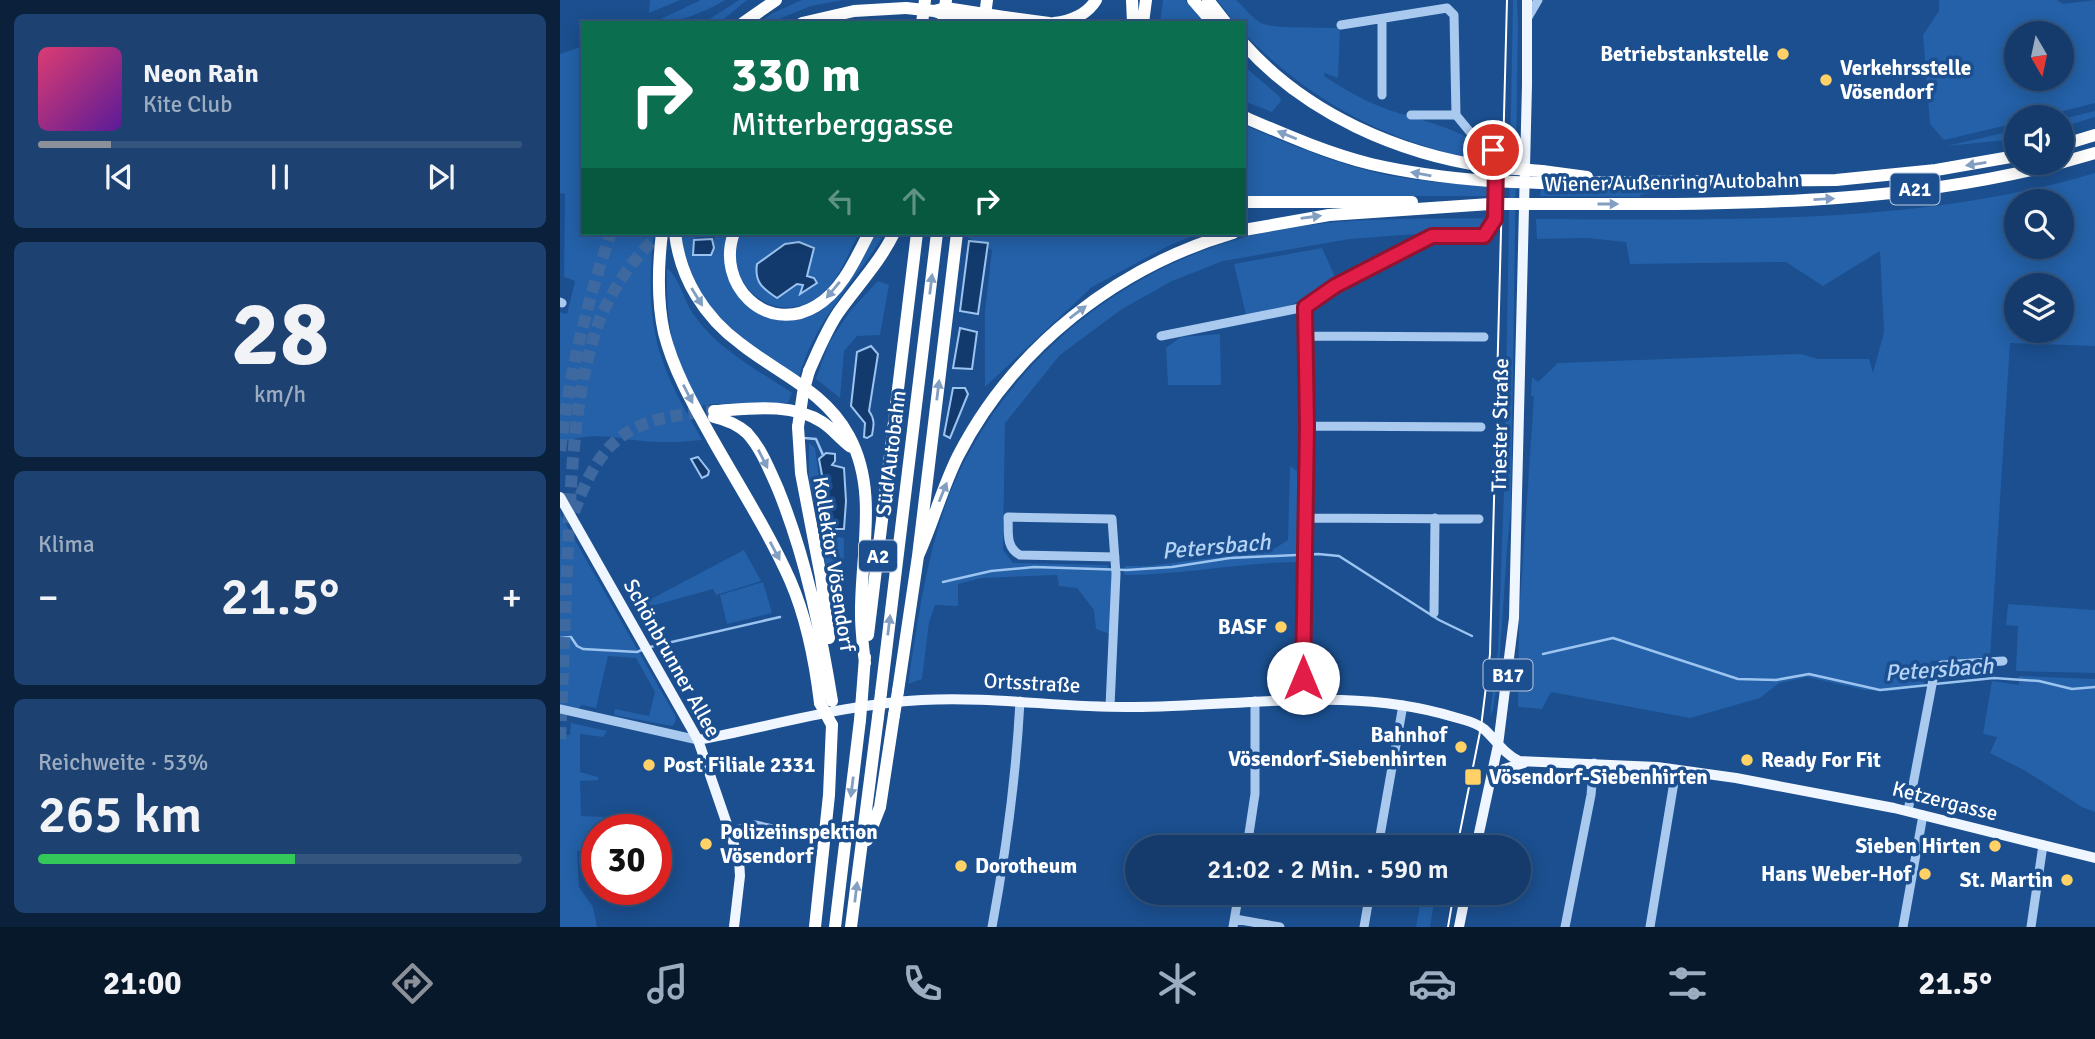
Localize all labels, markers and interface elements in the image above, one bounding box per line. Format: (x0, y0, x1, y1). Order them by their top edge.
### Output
north arrow (2004, 21, 2074, 91)
map controls (2004, 21, 2074, 343)
place label: Betriebstankstelle (1600, 41, 1769, 67)
text: 330 m (731, 45, 861, 105)
marker: Betriebstankstelle (1775, 46, 1791, 62)
icon: right (616, 49, 707, 140)
place label: Verkehrsstelle Vösendorf (1840, 55, 1971, 105)
text: Neon Rain (143, 58, 259, 90)
marker: Verkehrsstelle Vösendorf (1818, 72, 1834, 88)
text: Kite Club (143, 90, 232, 119)
text: Mitterberggasse (731, 105, 954, 144)
button: sound (2004, 105, 2074, 175)
pin (1463, 120, 1523, 180)
one-way arrow (1276, 129, 1297, 140)
icon: arrive (1474, 131, 1512, 169)
icon: previous (100, 158, 138, 196)
icon: pause (261, 158, 299, 196)
icon: next (422, 158, 460, 196)
one-way arrow (1965, 159, 1987, 170)
street label: Wiener Außenring Autobahn (1544, 167, 1800, 197)
one-way arrow (1410, 168, 1432, 179)
road number: A21 (1890, 174, 1940, 204)
icon: left (822, 182, 860, 220)
icon: ahead (895, 182, 933, 220)
icon: right (968, 182, 1006, 220)
button: search (2004, 189, 2074, 259)
one-way arrow (1813, 193, 1835, 204)
one-way arrow (1597, 198, 1619, 210)
one-way arrow (1300, 212, 1322, 223)
one-way arrow (925, 273, 936, 295)
button: layers (2004, 273, 2074, 343)
text: 28 (231, 278, 329, 391)
one-way arrow (826, 282, 841, 299)
one-way arrow (691, 287, 703, 306)
one-way arrow (1069, 306, 1087, 320)
street label: Triester Straße (1486, 358, 1514, 492)
one-way arrow (932, 379, 943, 401)
text: km/h (254, 380, 306, 409)
one-way arrow (682, 384, 693, 404)
street label: Süd Autobahn (870, 389, 912, 517)
one-way arrow (758, 449, 769, 469)
street label: Kollektor Vösendorf (807, 475, 861, 654)
one-way arrow (937, 481, 948, 502)
water label: Petersbach (1161, 527, 1273, 566)
text: Klima (38, 530, 95, 559)
road number: A2 (859, 540, 897, 572)
one-way arrow (769, 541, 781, 561)
text: 21.5° (221, 565, 339, 629)
text: − (38, 574, 59, 621)
text: + (501, 574, 522, 621)
street label: Schönbrunner Allee (618, 574, 726, 742)
one-way arrow (883, 614, 894, 636)
place label: BASF (1218, 614, 1267, 640)
marker: BASF (1273, 619, 1289, 635)
position arrow (1266, 641, 1340, 715)
water label: Petersbach (1884, 651, 1996, 688)
road number: B17 (1483, 660, 1532, 690)
street label: Ortsstraße (983, 667, 1081, 699)
place label: Bahnhof Vösendorf-Siebenhirten (1228, 722, 1448, 772)
marker: Bahnhof Vösendorf-Siebenhirten (1453, 739, 1469, 755)
place label: Ready For Fit (1761, 747, 1881, 773)
text: Reichweite · 53% (38, 748, 208, 777)
place label: Post Filiale 2331 (663, 752, 815, 778)
marker: Ready For Fit (1739, 752, 1755, 768)
marker: Post Filiale 2331 (641, 757, 657, 773)
place label: Vösendorf-Siebenhirten (1489, 764, 1708, 790)
marker: Vösendorf-Siebenhirten (1463, 767, 1483, 787)
street label: Ketzergasse (1889, 775, 2001, 827)
one-way arrow (847, 776, 858, 798)
text: 265 km (38, 783, 202, 847)
speed limit sign: 30 (581, 814, 672, 905)
place label: Polizeiinspektion Vösendorf (720, 819, 878, 869)
place label: Sieben Hirten (1855, 833, 1981, 859)
marker: Polizeiinspektion Vösendorf (698, 836, 714, 852)
marker: Sieben Hirten (1987, 838, 2003, 854)
place label: Dorotheum (975, 853, 1077, 879)
text: 21:02 · 2 Min. · 590 m (1207, 854, 1449, 886)
marker: Dorotheum (953, 858, 969, 874)
place label: Hans Weber-Hof (1761, 861, 1912, 887)
marker: Hans Weber-Hof (1917, 866, 1933, 882)
place label: St. Martin (1960, 867, 2053, 893)
marker: St. Martin (2059, 872, 2075, 888)
one-way arrow (850, 881, 861, 903)
icon: directions (388, 959, 437, 1008)
icon: music (643, 959, 692, 1008)
icon: phone (898, 959, 947, 1008)
icon: climate (1153, 959, 1202, 1008)
icon: car (1408, 959, 1457, 1008)
icon: filters (1663, 959, 1712, 1008)
text: 21:00 (103, 964, 182, 1003)
text: 21.5° (1918, 964, 1992, 1003)

